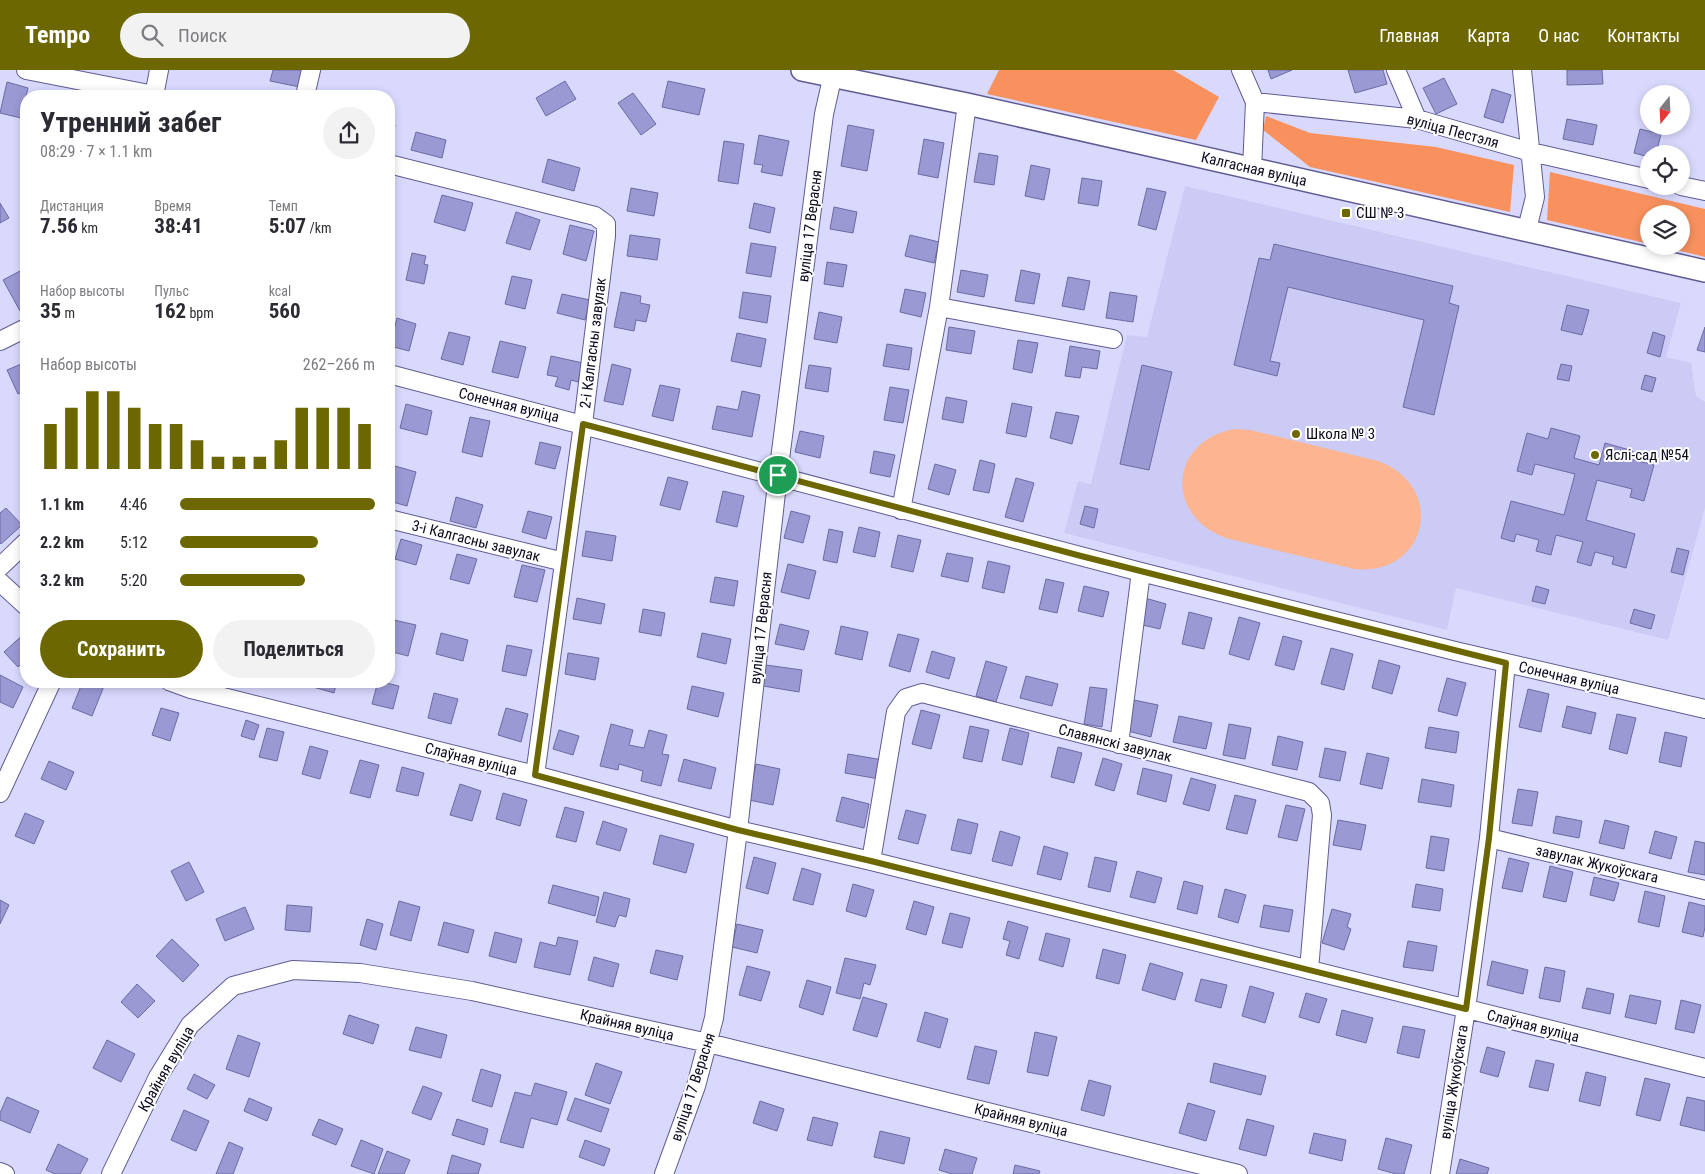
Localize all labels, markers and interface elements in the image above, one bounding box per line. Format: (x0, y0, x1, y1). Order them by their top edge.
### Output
search box (120, 13, 470, 58)
text: Tempo (25, 21, 90, 49)
icon: search (138, 21, 166, 49)
text: Поиск (178, 24, 227, 47)
text: Главная (1379, 25, 1439, 46)
text: Карта (1467, 25, 1510, 46)
text: О нас (1538, 25, 1579, 46)
text: Контакты (1607, 25, 1680, 46)
north arrow (1640, 85, 1690, 135)
map controls (1640, 85, 1690, 255)
text: Утренний забег (40, 106, 221, 139)
button: share (323, 107, 375, 159)
street label: вуліца Пестэля (1405, 110, 1501, 152)
text: 08:29 · 7 × 1.1 km (40, 142, 152, 161)
button: locate (1640, 145, 1690, 195)
street label: Калгасная вуліца (1199, 148, 1309, 190)
street label: вуліца 17 Верасня (794, 169, 826, 283)
text: Дистанция (40, 198, 104, 214)
text: Время (154, 198, 191, 214)
text: Темп (269, 198, 298, 214)
place label: СШ № 3 (1356, 204, 1404, 222)
button: layers (1640, 205, 1690, 255)
marker: СШ № 3 (1340, 207, 1352, 219)
text: 7.56 (40, 214, 78, 238)
text: 38:41 (154, 214, 203, 238)
text: 5:07 (269, 214, 306, 238)
text: km (78, 220, 98, 236)
text: /km (306, 220, 332, 236)
street label: 2-і Калгасны завулак (576, 277, 610, 409)
text: Набор высоты (40, 283, 125, 299)
text: Пульс (154, 283, 189, 299)
text: kcal (269, 283, 291, 299)
text: 35 (40, 299, 61, 323)
text: 162 (154, 299, 186, 323)
text: 560 (269, 299, 301, 323)
text: m (61, 305, 75, 321)
text: bpm (186, 305, 214, 321)
text: Набор высоты (40, 355, 137, 374)
text: 262–266 m (303, 355, 375, 374)
street label: Сонечная вуліца (457, 384, 561, 426)
place label: Школа № 3 (1306, 425, 1375, 443)
marker: Школа № 3 (1290, 428, 1302, 440)
place label: Яслі-сад №54 (1605, 446, 1689, 464)
marker: Яслі-сад №54 (1589, 449, 1601, 461)
pin (757, 454, 799, 496)
icon: arrive (764, 461, 792, 489)
text: 1.1 km (40, 495, 84, 514)
text: 4:46 (120, 495, 147, 514)
street label: 3-і Калгасны завулак (410, 516, 542, 566)
text: 2.2 km (40, 533, 84, 552)
text: 5:12 (120, 533, 147, 552)
text: 3.2 km (40, 571, 84, 590)
text: 5:20 (120, 571, 147, 590)
street label: вуліца 17 Верасня (746, 571, 776, 685)
button: Сохранить (40, 620, 203, 678)
button: Поделиться (213, 620, 375, 678)
street label: Сонечная вуліца (1517, 658, 1621, 698)
street label: Славянскі завулак (1056, 720, 1174, 766)
street label: Слаўная вуліца (423, 739, 519, 779)
street label: завулак Жукоўскага (1534, 841, 1660, 887)
street label: Крайняя вуліца (578, 1005, 676, 1045)
street label: Слаўная вуліца (1485, 1006, 1581, 1046)
street label: Крайняя вуліца (134, 1023, 198, 1115)
street label: вуліца Жукоўскага (1436, 1023, 1472, 1141)
street label: вуліца 17 Верасня (667, 1031, 719, 1143)
street label: Крайняя вуліца (972, 1100, 1070, 1140)

